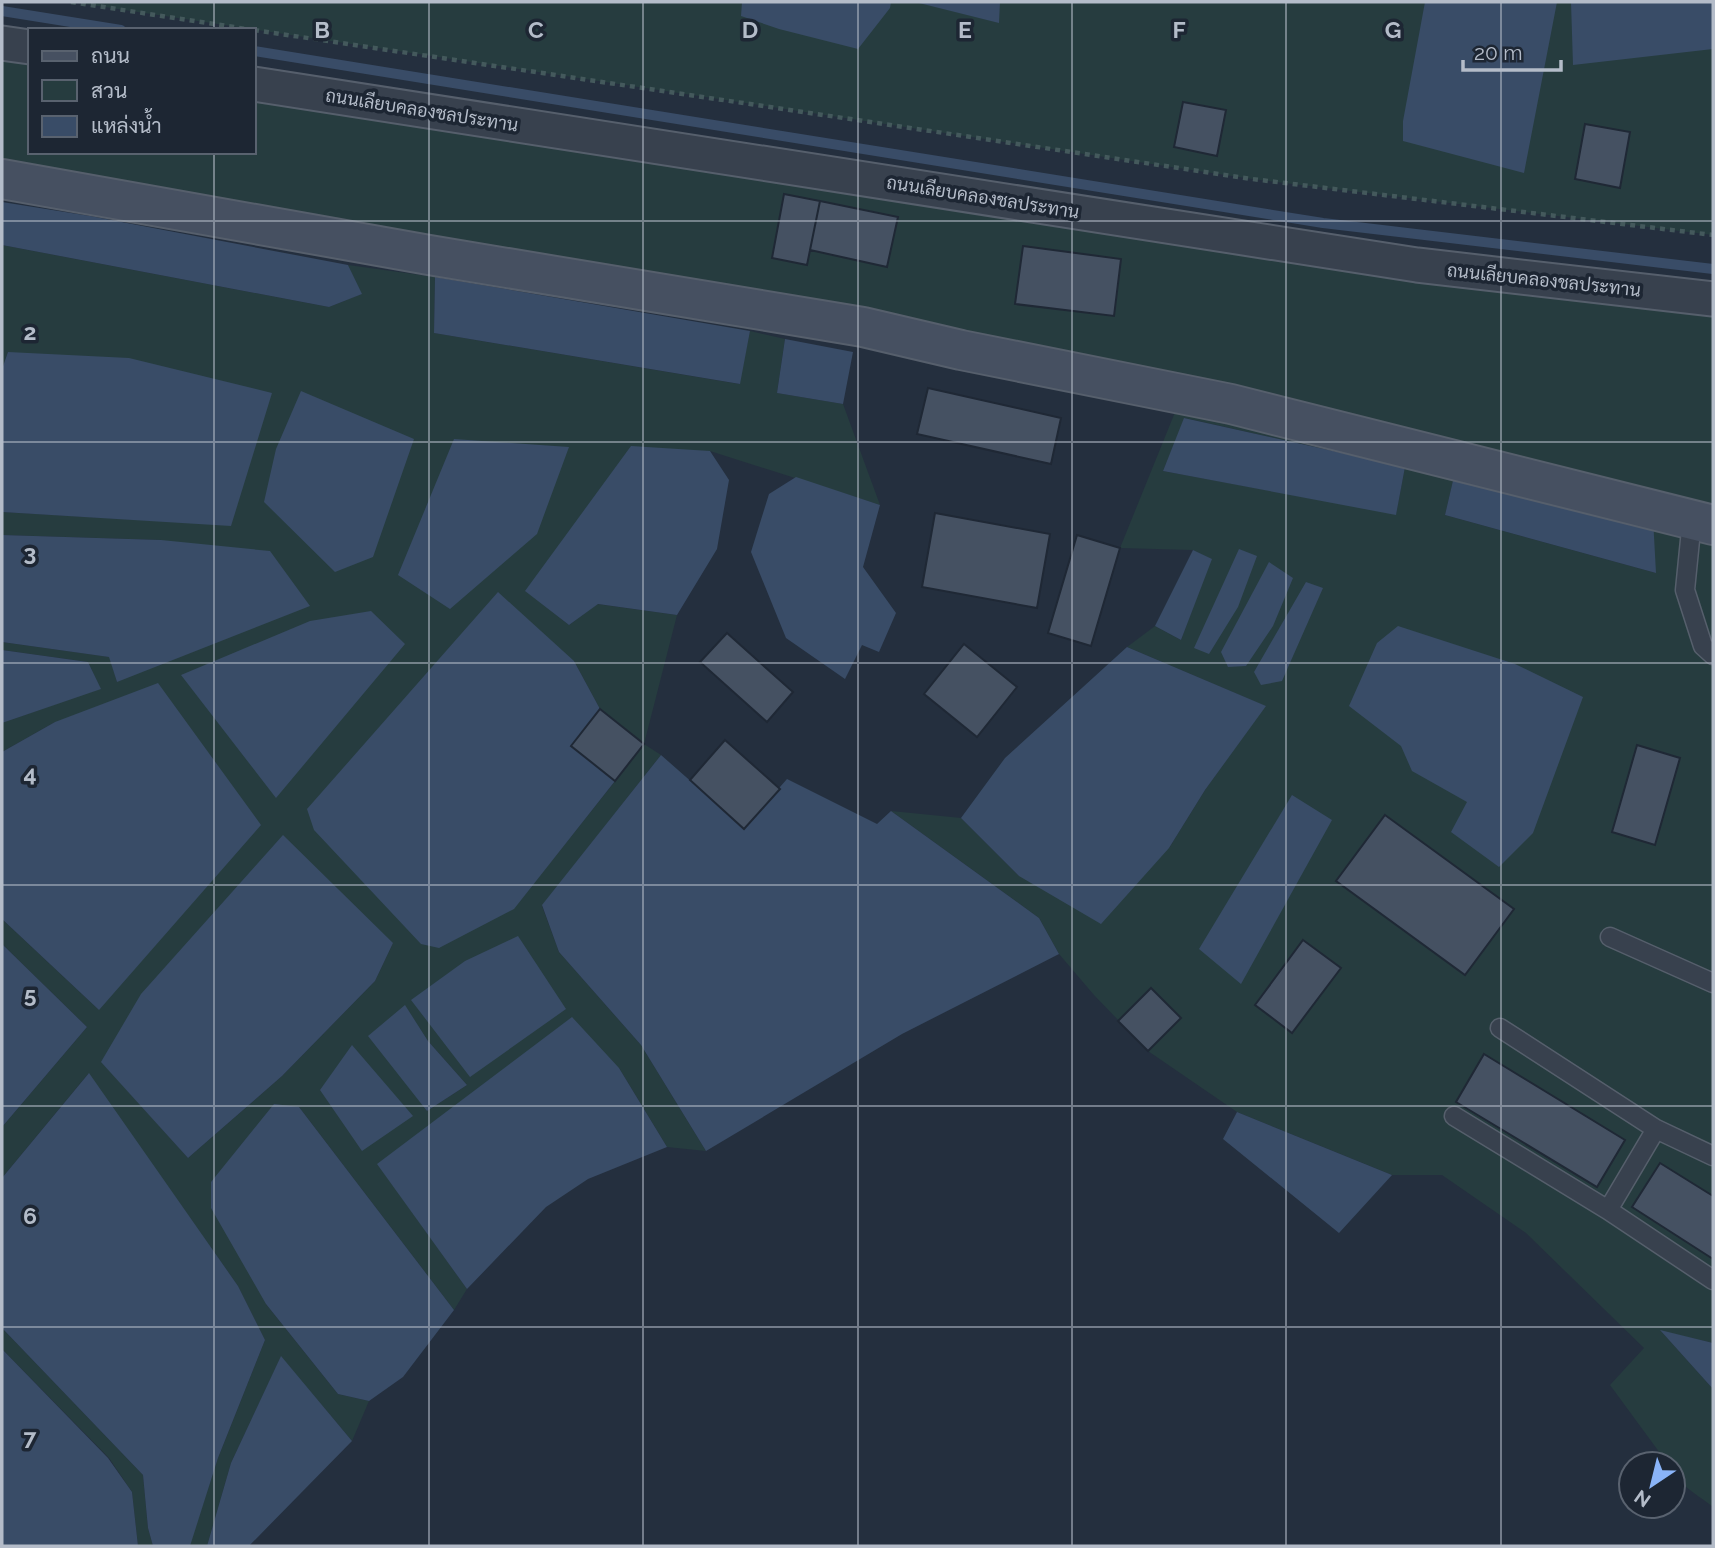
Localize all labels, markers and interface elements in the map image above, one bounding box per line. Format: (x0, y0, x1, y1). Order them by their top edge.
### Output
text: B (314, 16, 330, 43)
text: C (528, 16, 544, 43)
text: D (742, 16, 758, 43)
text: E (958, 16, 972, 43)
text: F (1172, 16, 1186, 43)
text: G (1385, 16, 1401, 43)
legend (28, 28, 256, 154)
scale bar (1463, 28, 1561, 72)
text: 20 m (1474, 40, 1522, 65)
text: ถนน (91, 43, 130, 68)
text: สวน (91, 78, 127, 103)
street label: ถนนเลียบคลองชลประทาน (324, 82, 520, 136)
text: แหล่งน้ำ (91, 108, 162, 138)
street label: ถนนเลียบคลองชลประทาน (885, 169, 1081, 223)
street label: ถนนเลียบคลองชลประทาน (1446, 257, 1642, 301)
text: 2 (24, 318, 36, 345)
text: 3 (24, 539, 36, 566)
text: 4 (23, 760, 37, 787)
text: 5 (24, 981, 37, 1008)
text: 6 (23, 1202, 37, 1229)
text: 7 (24, 1423, 37, 1450)
north arrow (1617, 1450, 1687, 1520)
text: N (1630, 1486, 1654, 1512)

